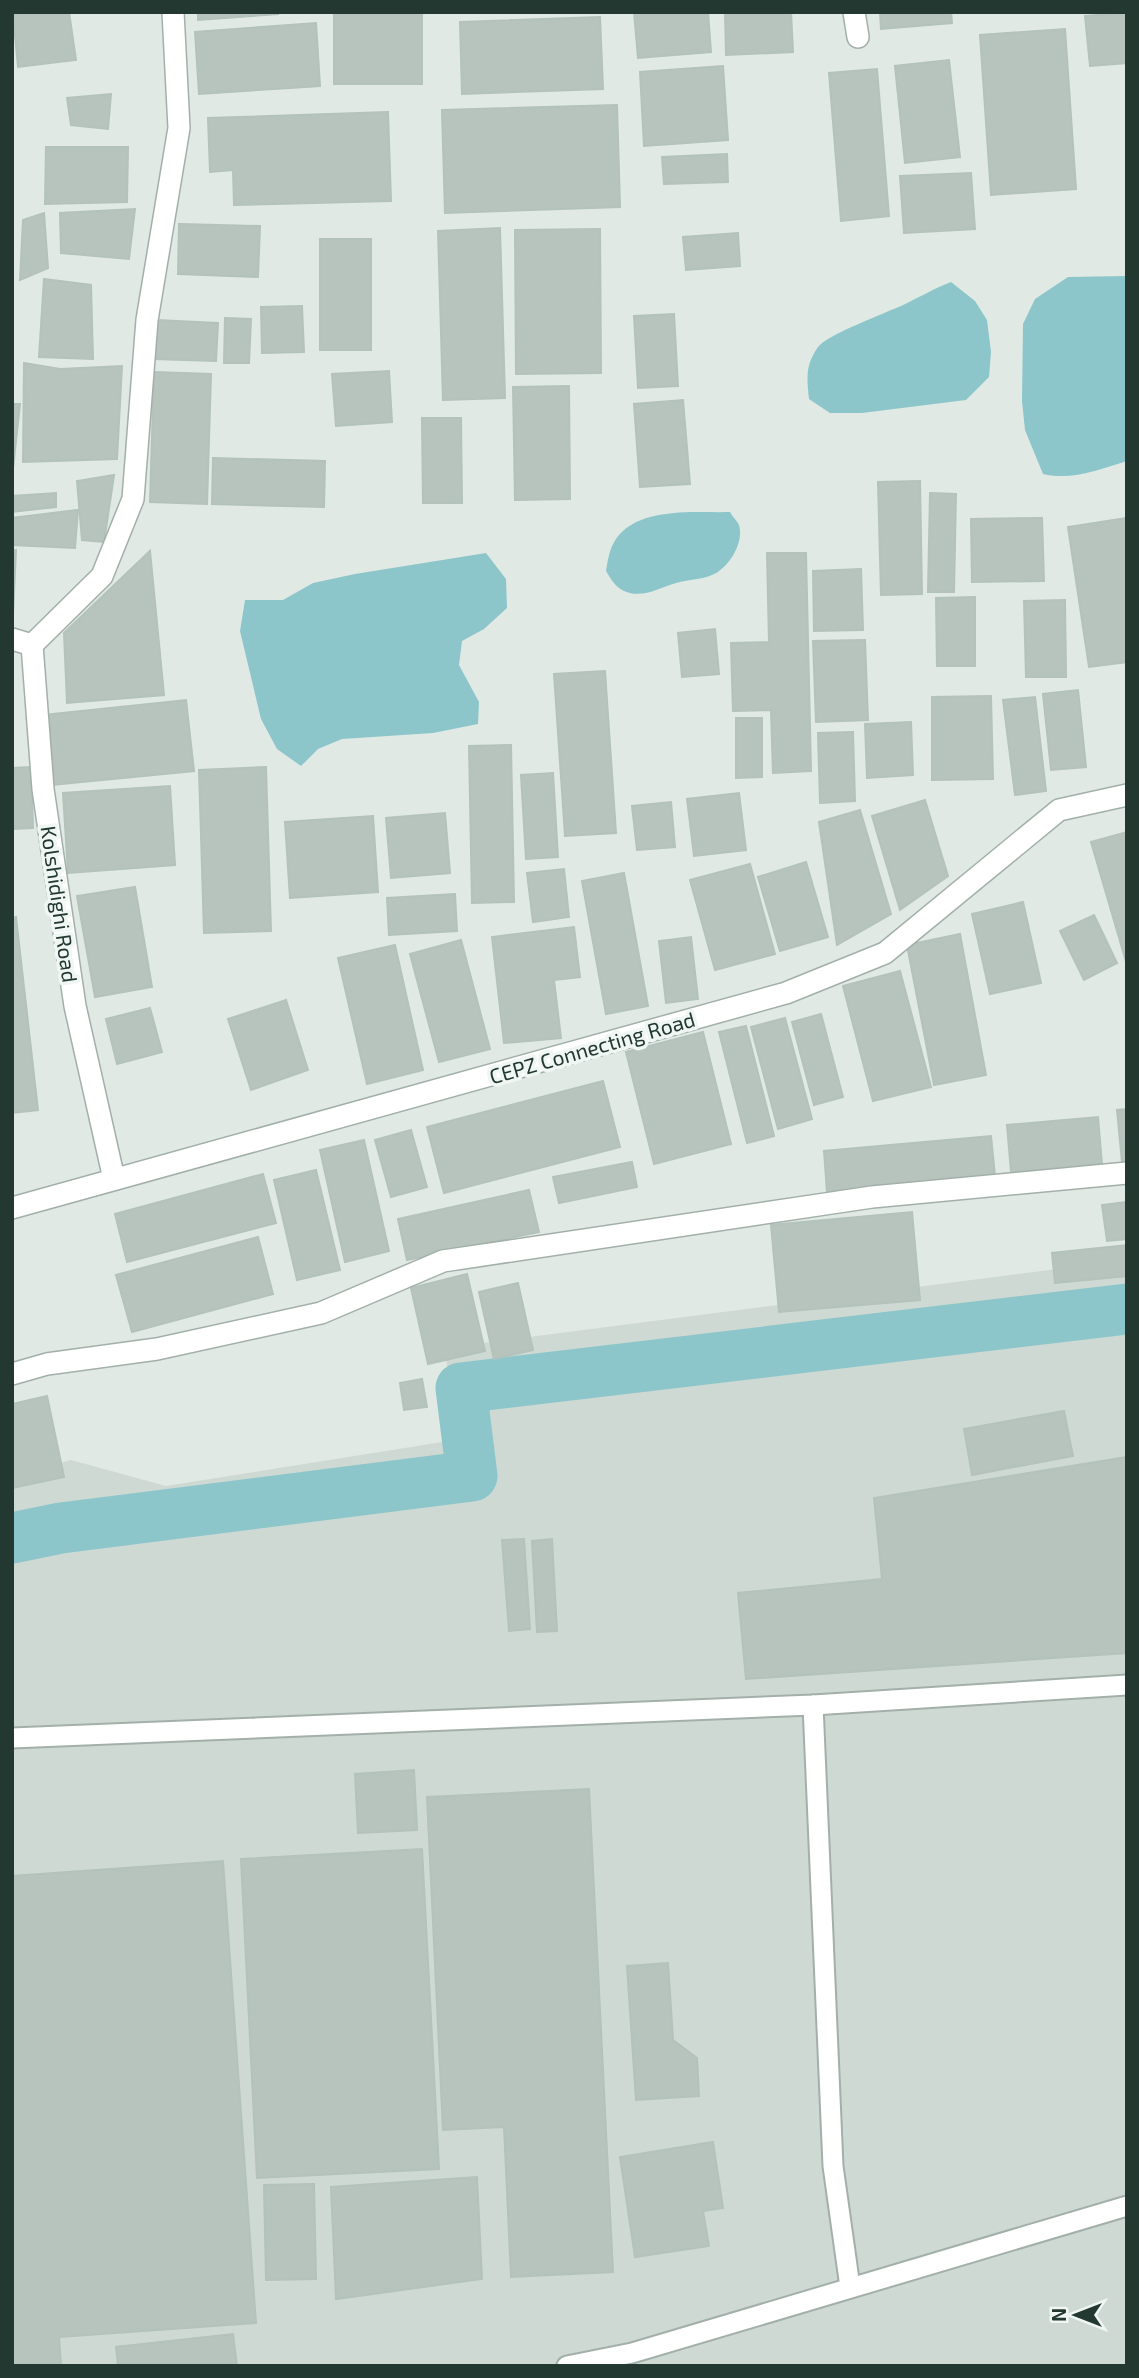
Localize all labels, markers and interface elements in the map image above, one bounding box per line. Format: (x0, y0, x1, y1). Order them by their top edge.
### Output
street label: Kolshidighi Road (37, 824, 83, 984)
street label: CEPZ Connecting Road (486, 1006, 698, 1088)
north arrow (1041, 2280, 1111, 2350)
text: N (1047, 2308, 1070, 2322)

